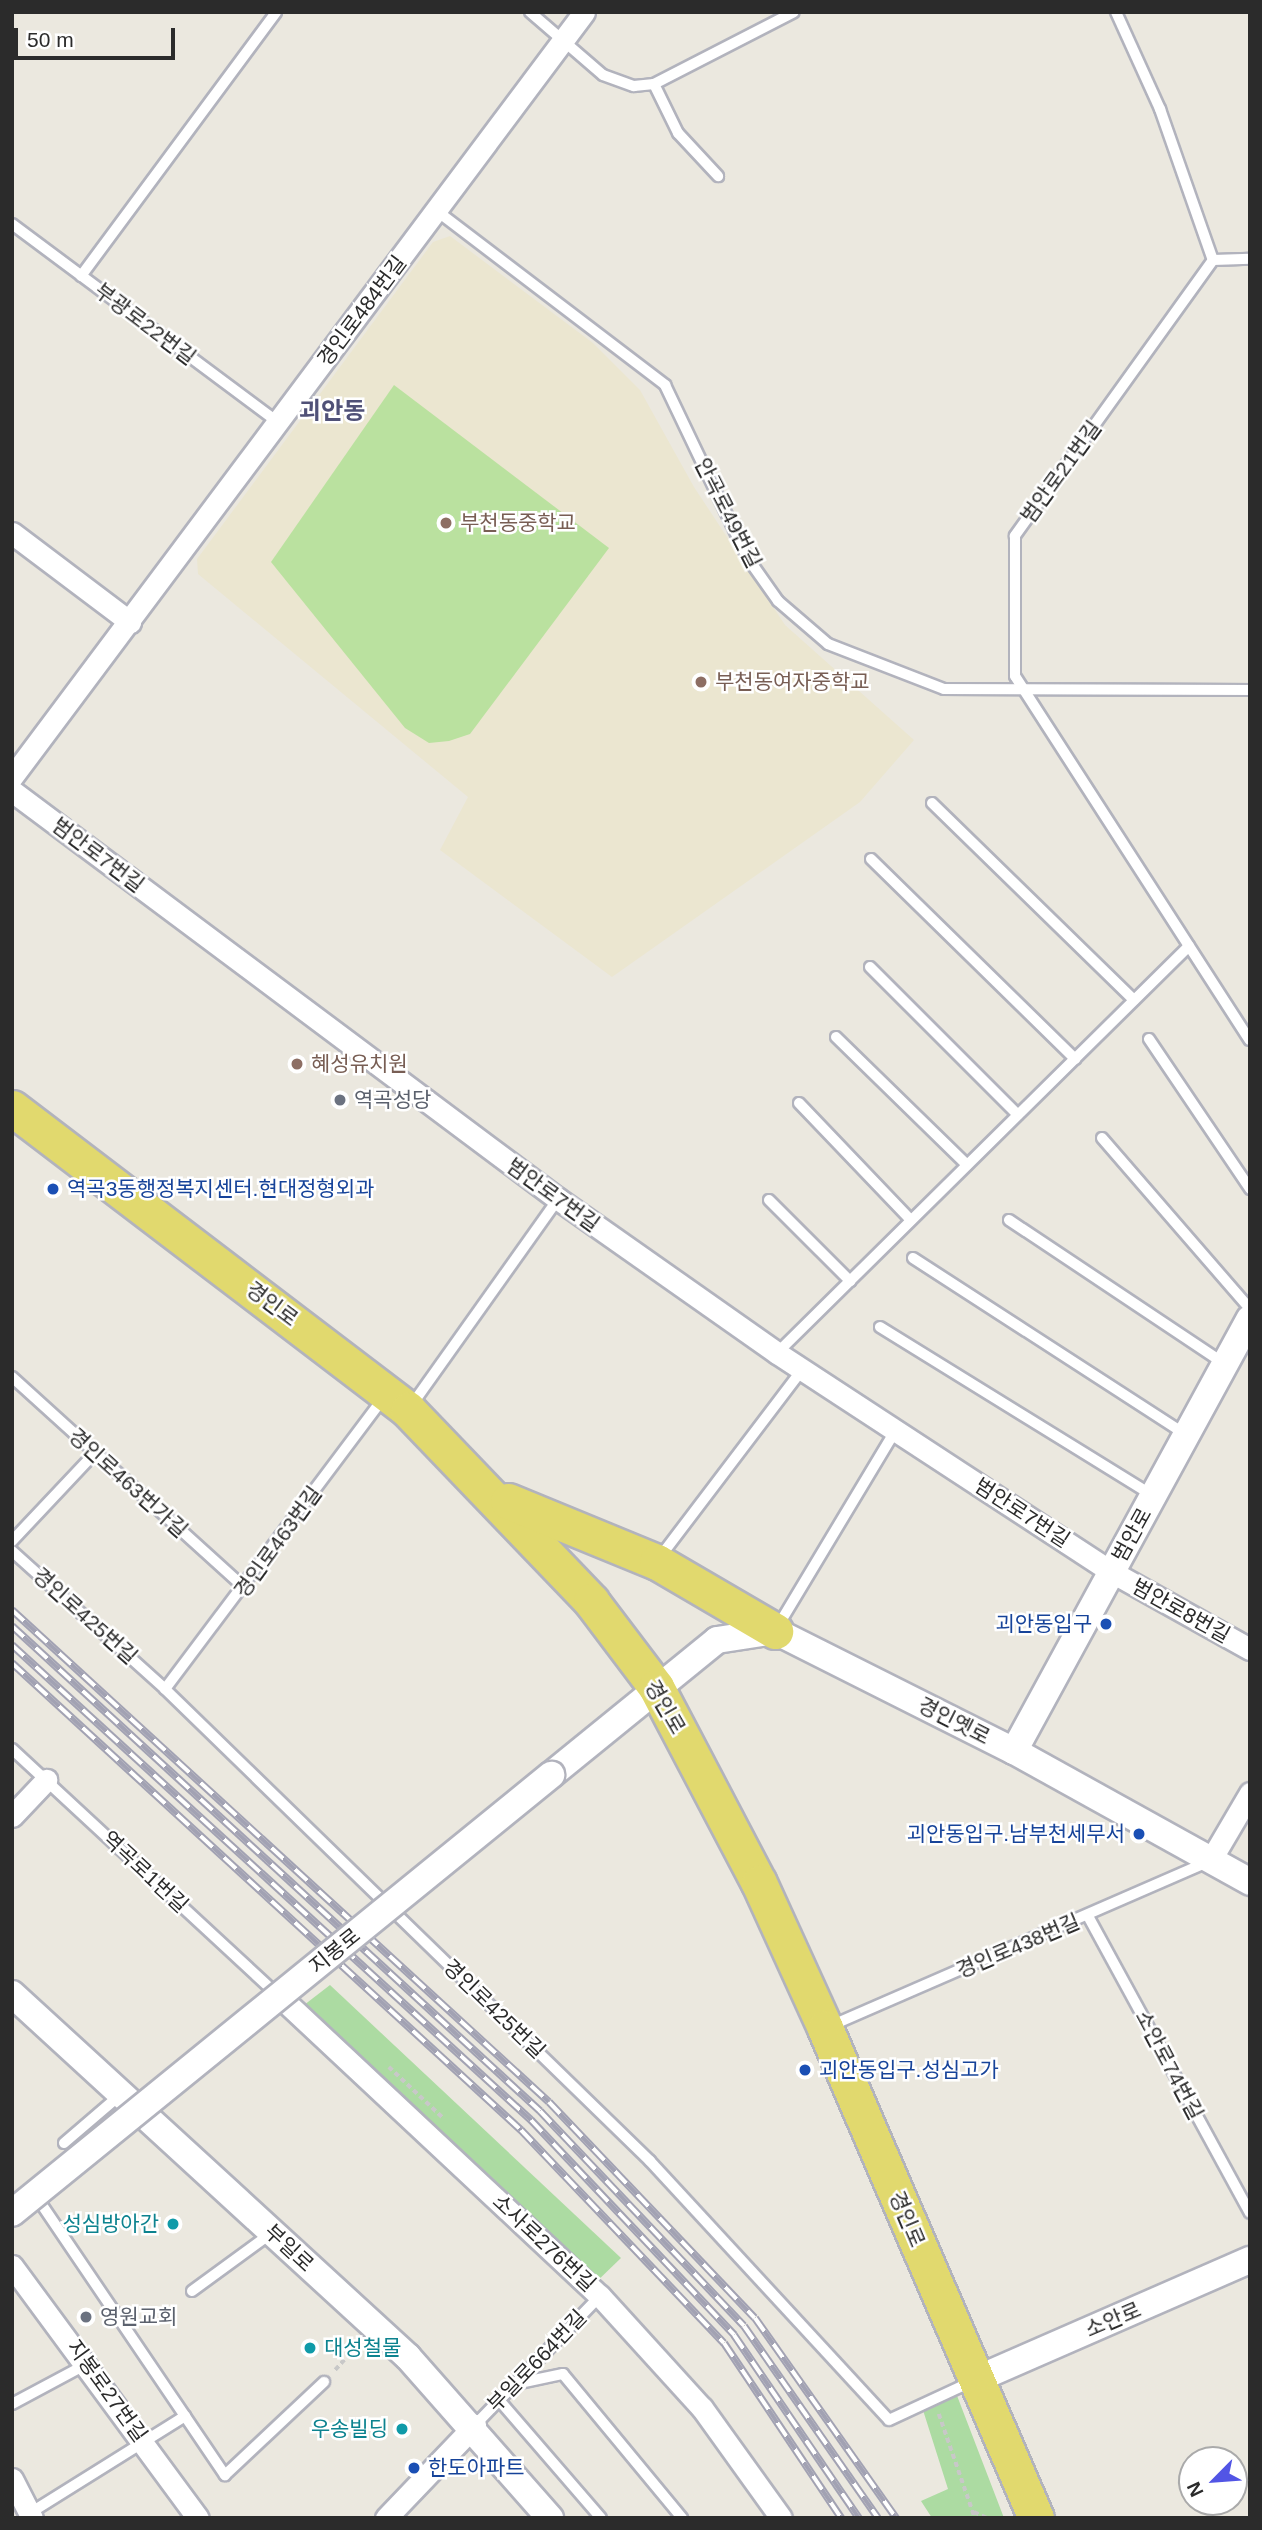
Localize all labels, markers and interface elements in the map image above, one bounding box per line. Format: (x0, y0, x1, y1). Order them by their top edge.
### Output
scale bar (18, 14, 178, 58)
text: 50 m (27, 28, 74, 51)
street label: 경인로484번길 (312, 251, 412, 371)
street label: 부광로22번길 (90, 278, 200, 370)
district label: 괴안동 (299, 397, 365, 425)
street label: 범안로21번길 (1016, 416, 1106, 528)
street label: 안곡로49번길 (690, 454, 766, 572)
place label: 부천동중학교 (460, 510, 576, 536)
marker: 부천동중학교 (438, 515, 454, 531)
place label: 부천동여자중학교 (715, 669, 870, 695)
marker: 부천동여자중학교 (693, 674, 709, 690)
street label: 범안로7번길 (47, 812, 149, 898)
place label: 혜성유치원 (311, 1051, 408, 1077)
marker: 혜성유치원 (289, 1056, 305, 1072)
place label: 역곡성당 (354, 1087, 431, 1113)
marker: 역곡성당 (332, 1092, 348, 1108)
street label: 범안로7번길 (502, 1153, 604, 1237)
place label: 역곡3동행정복지센터.현대정형외과 (67, 1176, 374, 1202)
marker: 역곡3동행정복지센터.현대정형외과 (45, 1181, 61, 1197)
street label: 경인로 (241, 1276, 303, 1332)
street label: 경인로463번가길 (63, 1423, 193, 1543)
street label: 범안로7번길 (970, 1473, 1074, 1553)
street label: 경인로463번길 (229, 1481, 327, 1603)
street label: 범안로 (1107, 1504, 1157, 1566)
street label: 경인로425번길 (28, 1563, 142, 1669)
street label: 범안로8번길 (1128, 1574, 1234, 1648)
place label: 괴안동입구 (995, 1611, 1092, 1637)
marker: 괴안동입구 (1098, 1616, 1114, 1632)
street label: 경인로 (640, 1676, 690, 1738)
street label: 경인옛로 (914, 1692, 994, 1750)
place label: 괴안동입구.남부천세무서 (907, 1821, 1125, 1847)
street label: 역곡로1번길 (97, 1826, 193, 1918)
marker: 괴안동입구.남부천세무서 (1131, 1826, 1147, 1842)
street label: 경인로438번길 (952, 1909, 1084, 1983)
street label: 지봉로 (305, 1923, 365, 1979)
street label: 경인로425번길 (438, 1954, 550, 2064)
street label: 소안로74번길 (1130, 2006, 1208, 2124)
place label: 괴안동입구.성심고가 (819, 2057, 999, 2083)
marker: 괴안동입구.성심고가 (797, 2062, 813, 2078)
street label: 경인로 (884, 2187, 930, 2251)
street label: 소사로276번길 (487, 2189, 601, 2297)
place label: 성심방아간 (62, 2211, 159, 2237)
marker: 성심방아간 (165, 2216, 181, 2232)
street label: 부일로 (259, 2219, 319, 2277)
street label: 소안로 (1081, 2297, 1145, 2343)
place label: 영원교회 (100, 2304, 177, 2330)
street label: 부일로664번길 (482, 2305, 592, 2417)
marker: 영원교회 (78, 2309, 94, 2325)
street label: 지봉로27번길 (62, 2335, 152, 2447)
place label: 대성철물 (324, 2335, 401, 2361)
marker: 대성철물 (302, 2340, 318, 2356)
place label: 우송빌딩 (311, 2416, 388, 2442)
marker: 우송빌딩 (394, 2421, 410, 2437)
north arrow (1178, 2446, 1248, 2516)
place label: 한도아파트 (428, 2455, 525, 2481)
marker: 한도아파트 (406, 2460, 422, 2476)
text: N (1183, 2479, 1208, 2500)

